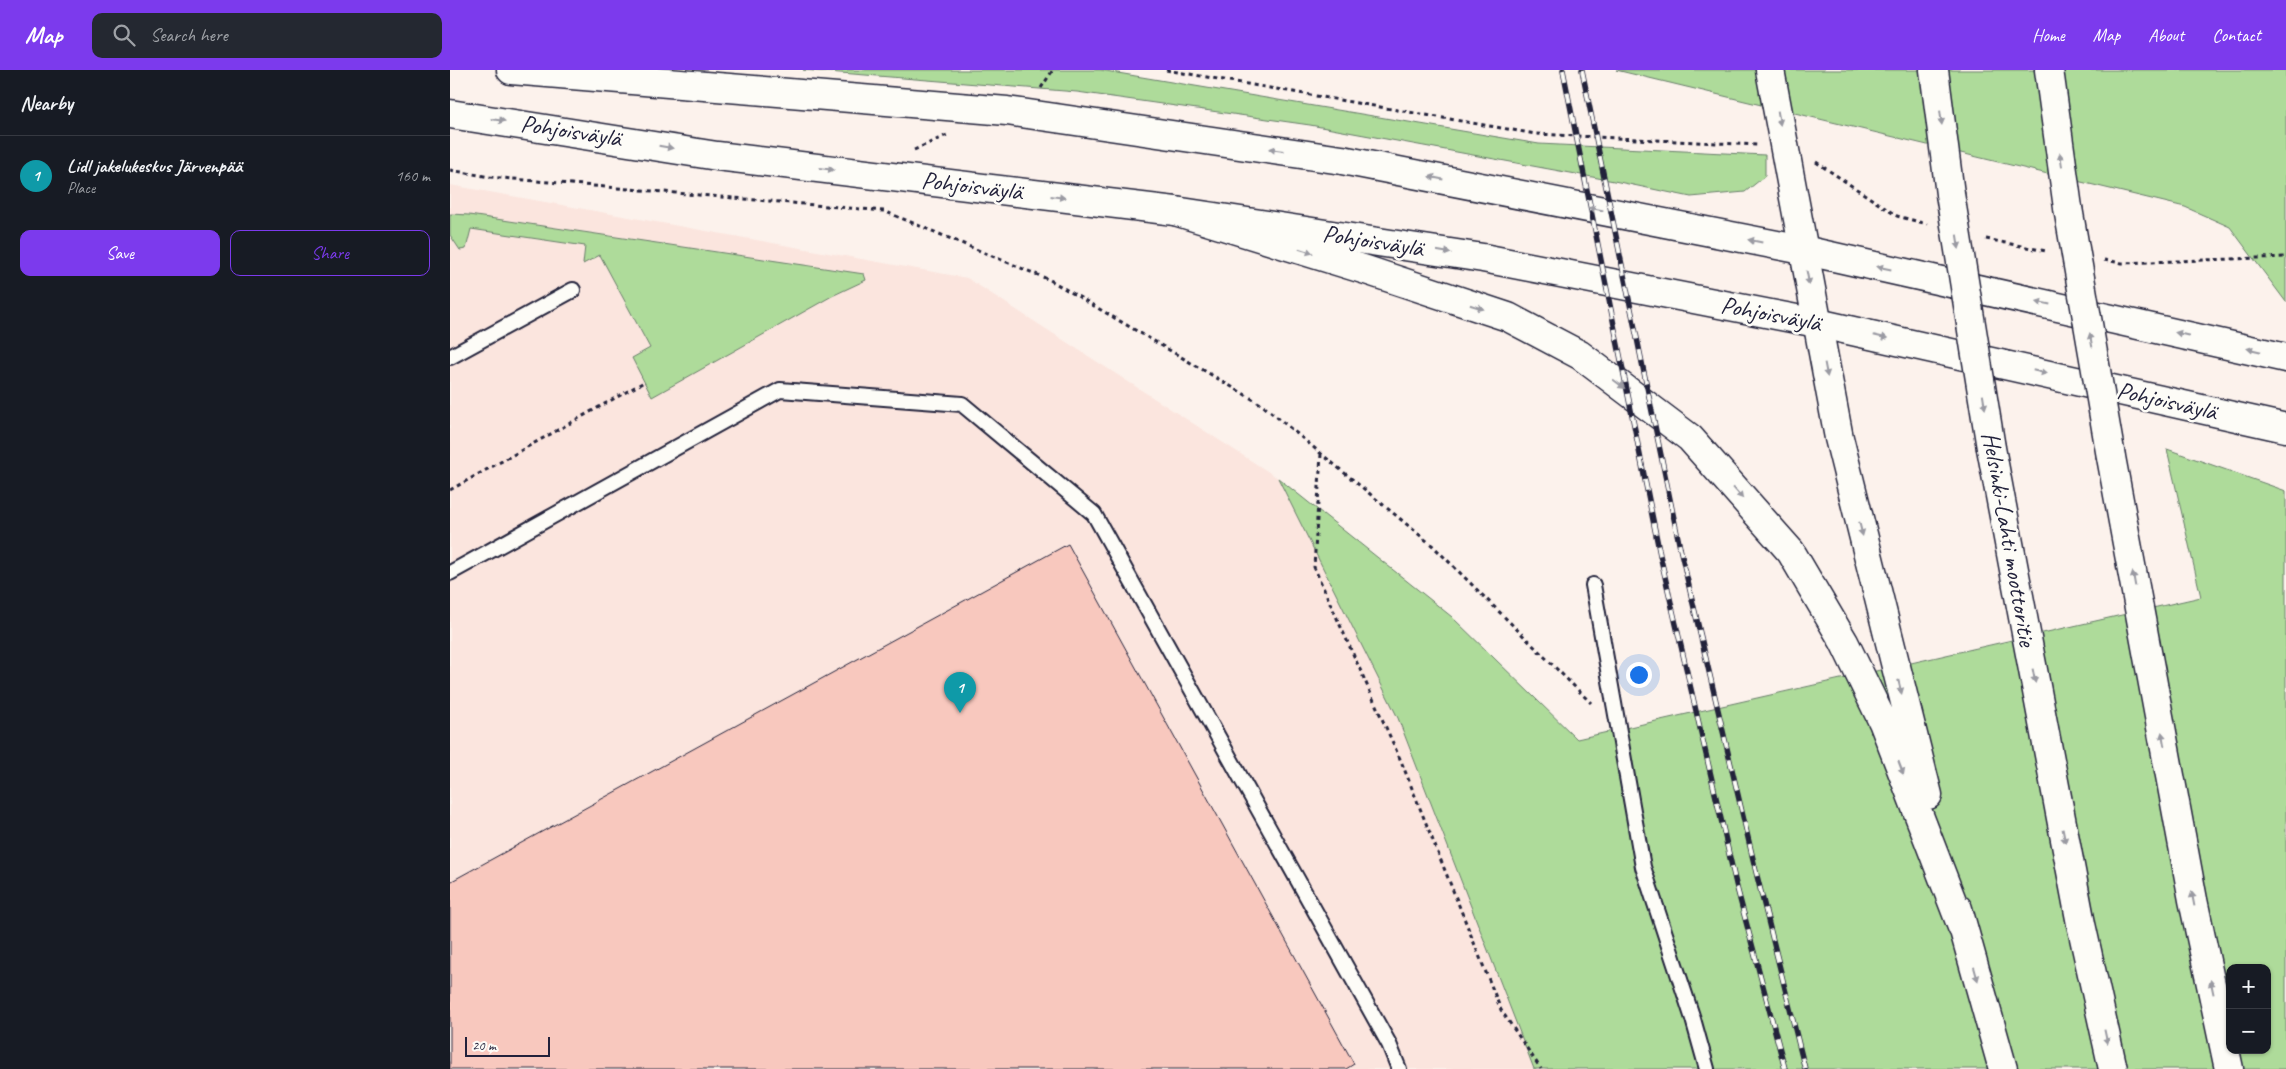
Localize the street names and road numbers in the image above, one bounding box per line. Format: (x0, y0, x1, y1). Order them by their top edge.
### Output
street label: Pohjoisväylä (518, 107, 626, 155)
street label: Pohjoisväylä (920, 164, 1026, 208)
street label: Pohjoisväylä (1320, 217, 1428, 265)
street label: Pohjoisväylä (1718, 289, 1826, 340)
street label: Pohjoisväylä (2114, 374, 2222, 428)
street label: Helsinki-Lahti moottoritie (1974, 429, 2044, 651)

